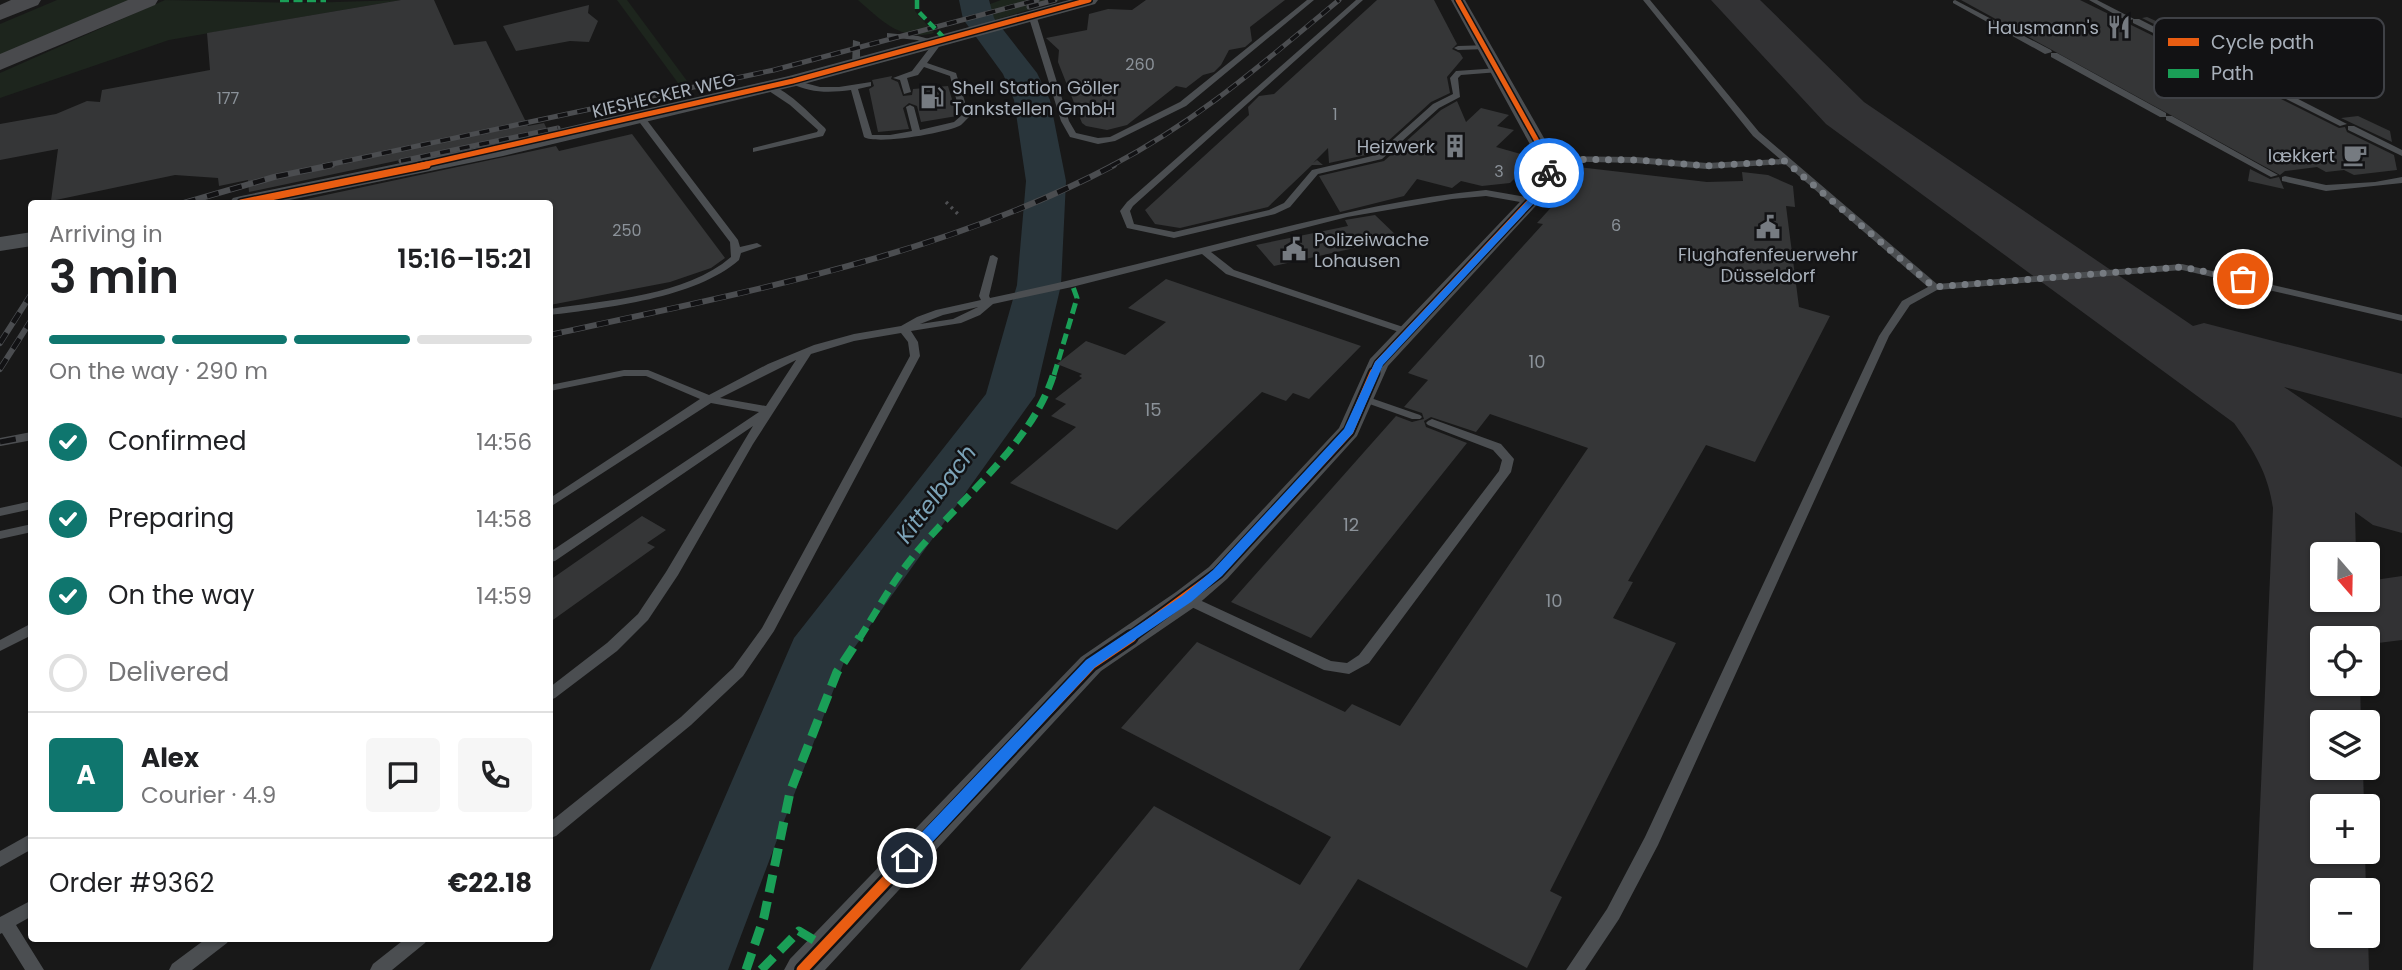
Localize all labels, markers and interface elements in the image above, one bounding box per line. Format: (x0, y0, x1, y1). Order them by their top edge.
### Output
restaurant icon: Hausmann's (2105, 13, 2133, 41)
place label: Hausmann's (1987, 15, 2099, 40)
legend (2154, 18, 2384, 98)
text: Cycle path (2211, 29, 2314, 56)
house number: 260 (1125, 53, 1155, 76)
text: Path (2211, 60, 2254, 87)
street label: KIESHECKER WEG (589, 66, 739, 124)
place label: Shell Station Göller Tankstellen GmbH (952, 75, 1120, 121)
fuel station icon: Shell Station Göller Tankstellen GmbH (918, 83, 946, 111)
house number: 177 (217, 87, 240, 110)
house number: 1 (1332, 103, 1338, 126)
building icon: Heizwerk (1441, 132, 1469, 160)
place label: Heizwerk (1357, 134, 1436, 159)
courier (1514, 138, 1584, 208)
cafe icon: lækkert (2341, 141, 2369, 169)
place label: lækkert (2268, 143, 2335, 168)
icon: bike (1530, 154, 1568, 192)
house number: 3 (1494, 160, 1504, 183)
public building icon: Flughafenfeuerwehr Düsseldorf (1754, 213, 1782, 241)
house number: 6 (1611, 214, 1621, 237)
text: Arriving in (49, 218, 163, 250)
house number: 250 (612, 219, 642, 242)
place label: Polizeiwache Lohausen (1314, 227, 1429, 273)
public building icon: Polizeiwache Lohausen (1280, 235, 1308, 263)
text: 15:16–15:21 (397, 241, 532, 277)
place label: Flughafenfeuerwehr Düsseldorf (1678, 242, 1858, 288)
text: 3 min (49, 245, 179, 309)
pin (2213, 249, 2273, 309)
icon: bag (2224, 260, 2262, 298)
house number: 10 (1528, 349, 1546, 374)
text: On the way · 290 m (49, 355, 268, 387)
house number: 15 (1144, 397, 1162, 422)
icon: check (49, 423, 87, 461)
text: Confirmed (108, 423, 246, 459)
text: 14:56 (476, 426, 532, 458)
water label: Kittelbach (888, 438, 984, 550)
icon: check (49, 500, 87, 538)
text: Preparing (108, 500, 234, 536)
text: 14:58 (476, 503, 532, 535)
house number: 12 (1343, 512, 1359, 537)
north arrow (2310, 542, 2380, 612)
map controls (2310, 542, 2380, 948)
icon: check (49, 577, 87, 615)
text: On the way (108, 577, 255, 613)
text: 14:59 (476, 580, 532, 612)
house number: 10 (1545, 588, 1563, 613)
button: locate (2310, 626, 2380, 696)
text: Delivered (108, 654, 229, 690)
button: layers (2310, 710, 2380, 780)
button: chat (366, 738, 440, 812)
button: phone (458, 738, 532, 812)
text: Alex (141, 740, 199, 776)
text: A (76, 757, 96, 793)
text: Courier · 4.9 (141, 779, 276, 811)
button: + (2310, 794, 2380, 864)
pin (877, 828, 937, 888)
icon: home (888, 839, 926, 877)
text: Order #9362 (49, 865, 214, 901)
text: €22.18 (448, 865, 532, 901)
button: − (2310, 878, 2380, 948)

